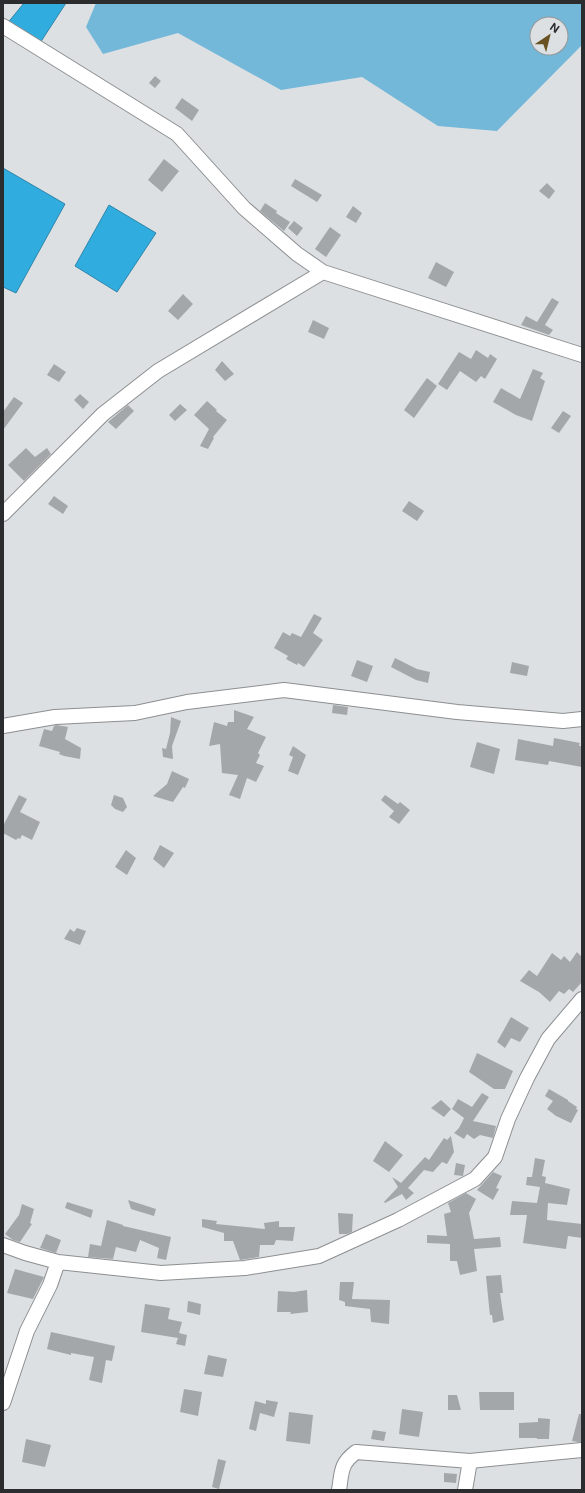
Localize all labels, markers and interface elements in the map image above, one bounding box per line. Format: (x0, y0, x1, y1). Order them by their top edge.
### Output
north arrow (529, 16, 569, 56)
text: N (547, 20, 562, 36)

